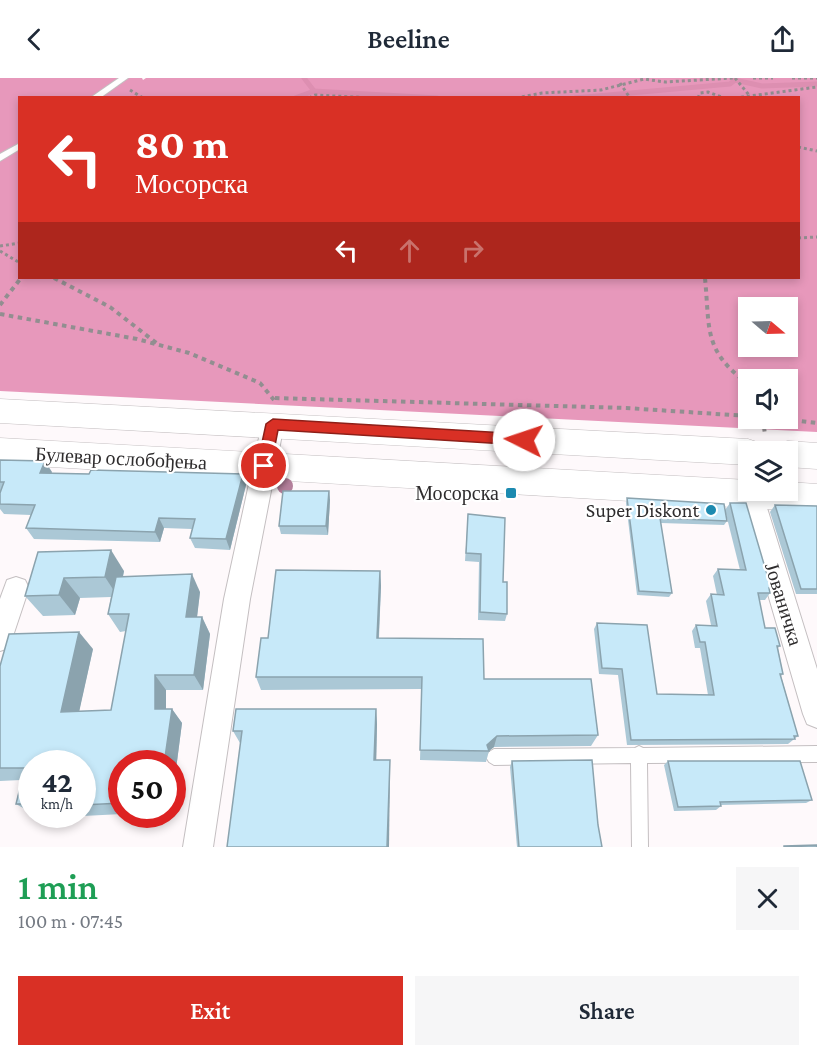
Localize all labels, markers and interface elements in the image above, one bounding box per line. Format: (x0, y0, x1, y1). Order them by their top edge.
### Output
icon: back (18, 23, 51, 56)
icon: share (766, 23, 799, 56)
text: Beeline (367, 24, 450, 54)
icon: left (36, 120, 114, 198)
text: 80 m (135, 120, 229, 167)
text: Мосорска (135, 169, 248, 199)
icon: left (330, 234, 363, 267)
icon: ahead (393, 234, 426, 267)
icon: right (456, 234, 489, 267)
north arrow (738, 297, 798, 357)
map controls (738, 297, 798, 501)
button: sound (738, 369, 798, 429)
position arrow (492, 408, 556, 472)
pin (238, 440, 289, 491)
button: layers (738, 441, 798, 501)
street label: Булевар ослобођења (34, 443, 208, 474)
icon: arrive (247, 449, 280, 482)
place label: Мосорска (415, 482, 499, 505)
marker: Мосорска (504, 486, 518, 500)
place label: Super Diskont (586, 499, 699, 522)
marker: Super Diskont (704, 503, 718, 517)
street label: Јованичка (761, 560, 807, 648)
speed limit sign: 50 (108, 750, 186, 828)
text: 42 (41, 765, 73, 798)
text: km/h (41, 796, 73, 812)
text: 1 min (18, 867, 98, 907)
button: close (736, 867, 799, 930)
text: 100 m · 07:45 (18, 910, 123, 932)
button: Exit (18, 976, 403, 1045)
button: Share (415, 976, 799, 1045)

